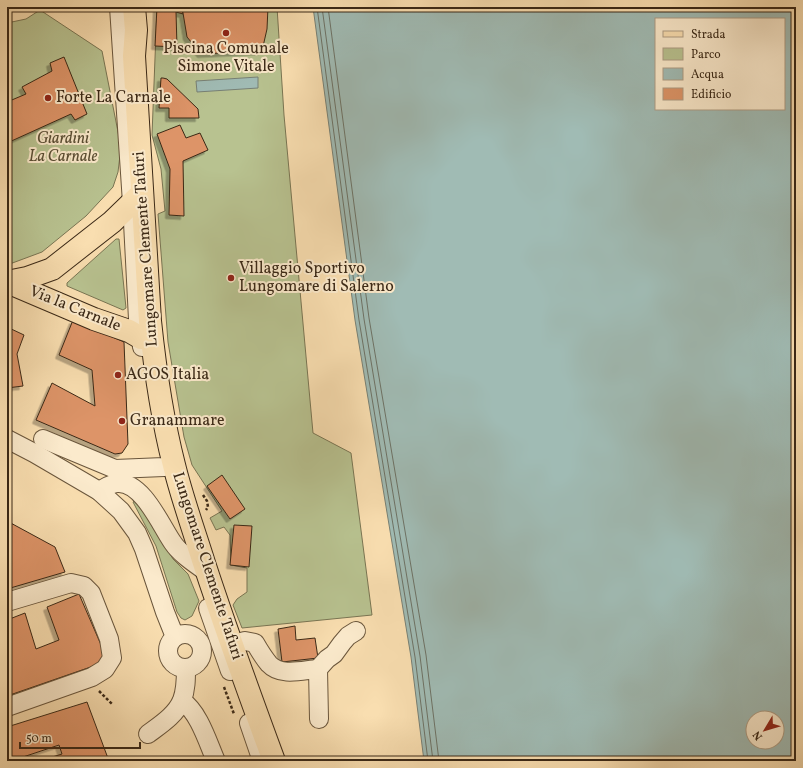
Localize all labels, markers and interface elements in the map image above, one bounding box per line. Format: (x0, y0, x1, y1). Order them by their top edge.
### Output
legend (655, 18, 785, 110)
text: Strada (691, 27, 726, 43)
marker: Piscina Comunale Simone Vitale (221, 28, 231, 38)
place label: Piscina Comunale Simone Vitale (163, 38, 289, 78)
text: Parco (691, 47, 721, 63)
text: Acqua (691, 67, 724, 83)
place label: Forte La Carnale (56, 87, 171, 109)
text: Edificio (691, 87, 731, 103)
marker: Forte La Carnale (43, 93, 53, 103)
park label: Giardini La Carnale (29, 128, 97, 168)
street label: Lungomare Clemente Tafuri (128, 150, 164, 348)
place label: Villaggio Sportivo Lungomare di Salerno (239, 258, 394, 298)
marker: Villaggio Sportivo Lungomare di Salerno (226, 273, 236, 283)
street label: Via la Carnale (26, 281, 124, 337)
place label: AGOS Italia (126, 364, 209, 386)
marker: AGOS Italia (113, 370, 123, 380)
place label: Granammare (130, 410, 224, 432)
marker: Granammare (117, 416, 127, 426)
street label: Lungomare Clemente Tafuri (166, 469, 248, 663)
north arrow (745, 710, 785, 750)
scale bar (20, 724, 140, 750)
text: N (750, 727, 767, 743)
text: 50 m (26, 731, 52, 747)

